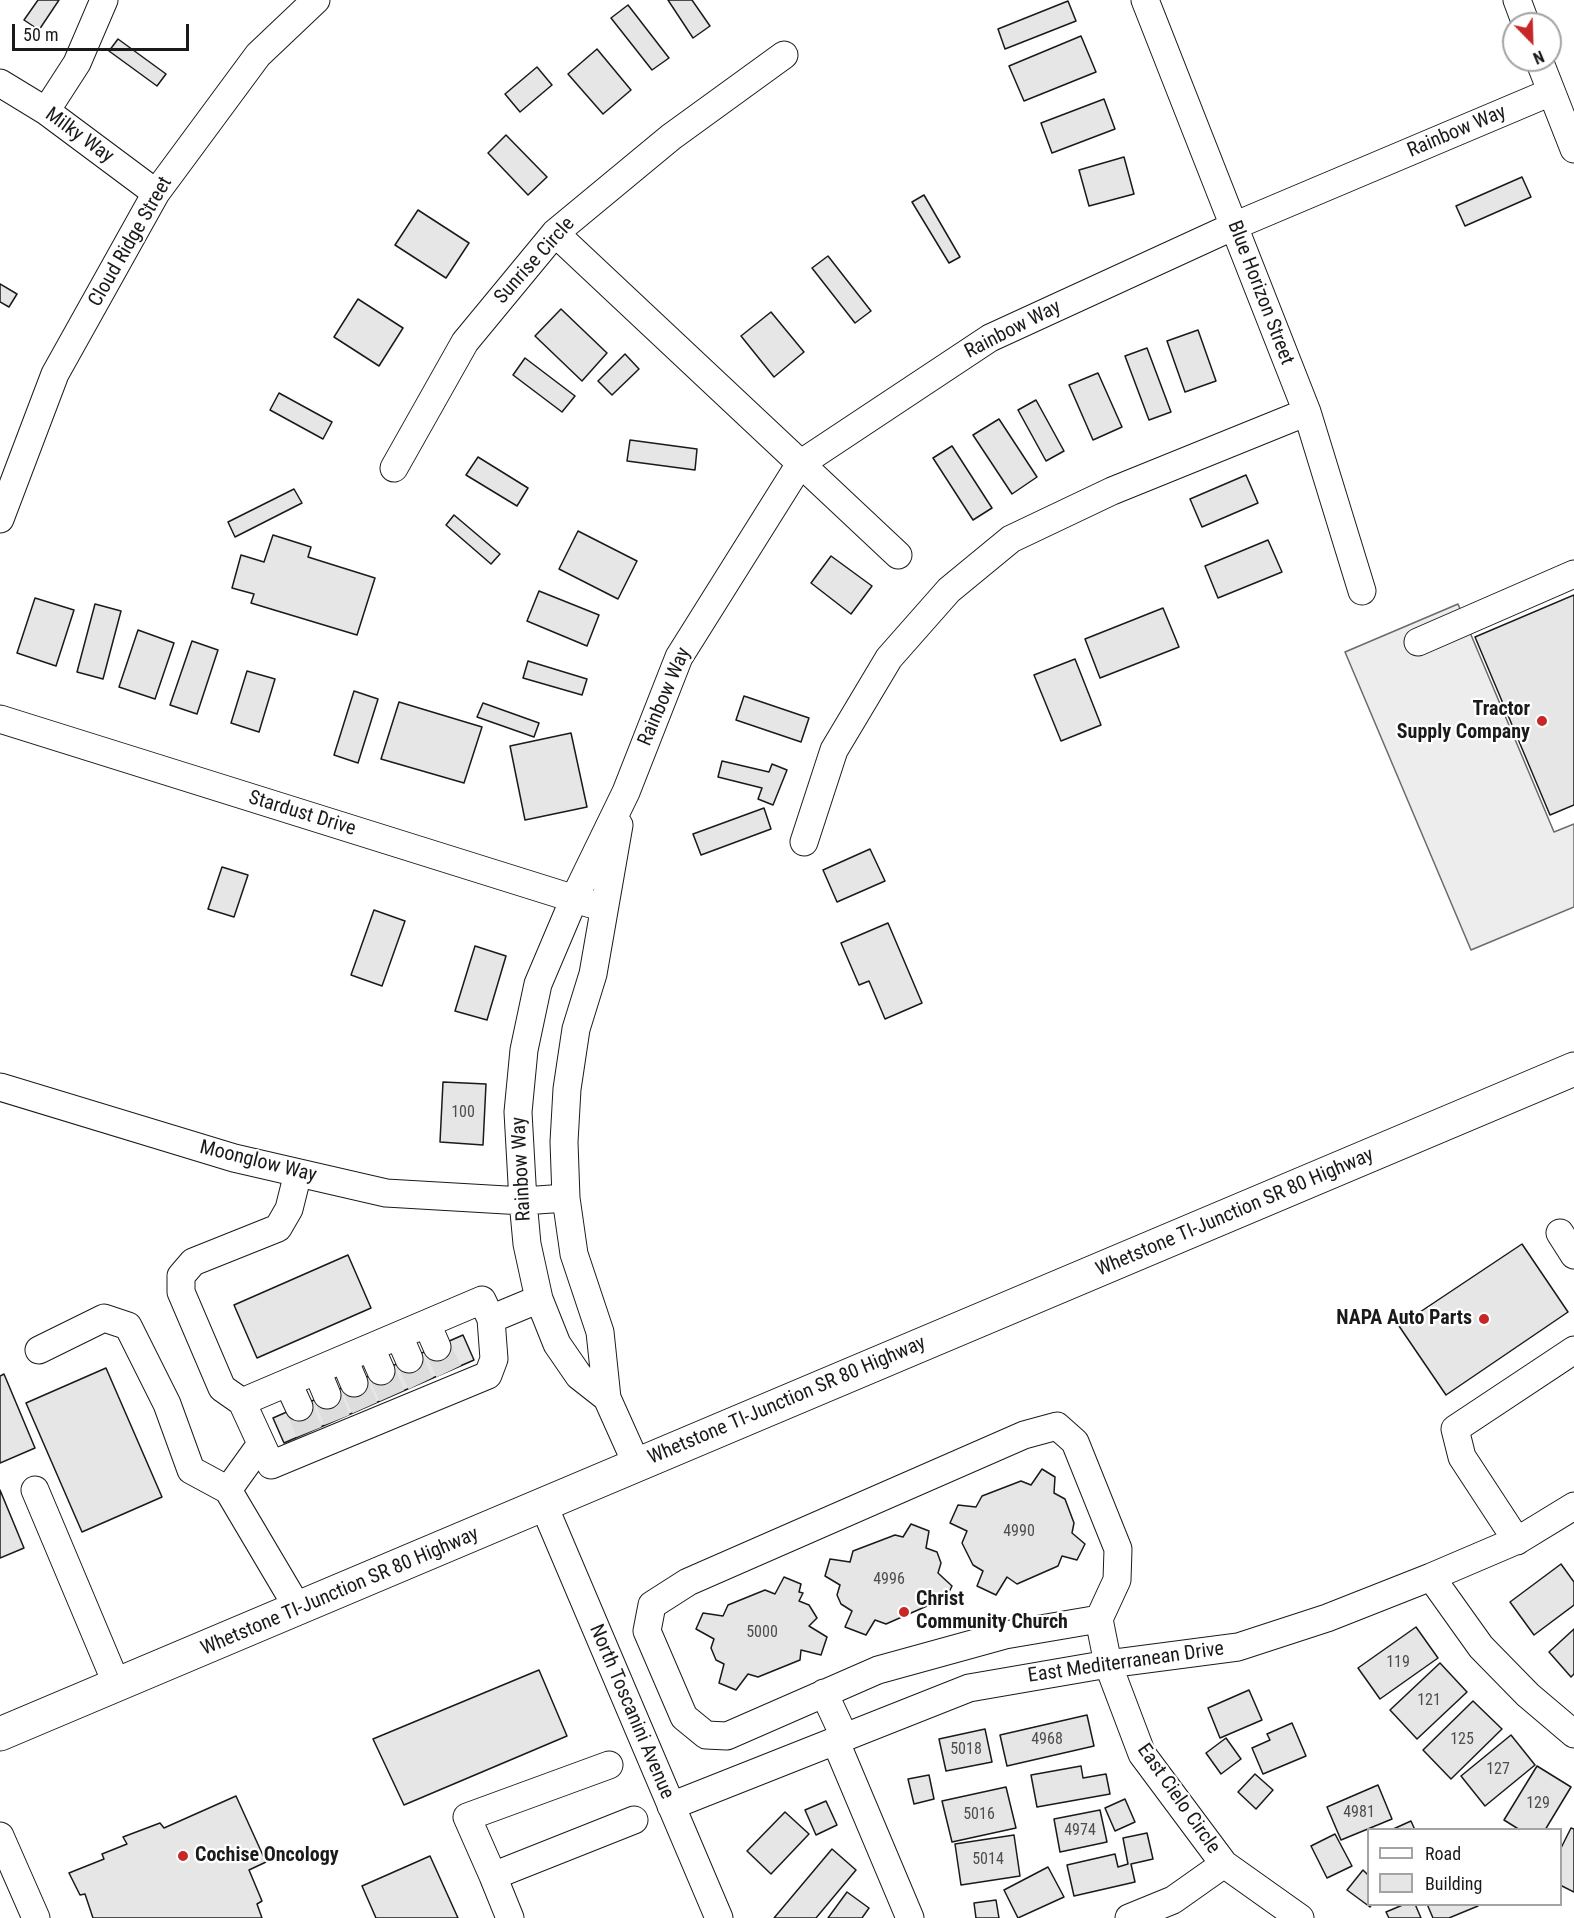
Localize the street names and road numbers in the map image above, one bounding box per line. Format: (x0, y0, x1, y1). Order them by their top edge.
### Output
street label: Rainbow Way (1404, 101, 1510, 163)
street label: Milky Way (40, 103, 118, 169)
street label: Cloud Ridge Street (84, 173, 178, 311)
street label: Sunrise Circle (490, 213, 580, 309)
street label: Blue Horizon Street (1222, 218, 1298, 368)
street label: Rainbow Way (961, 296, 1065, 364)
street label: Rainbow Way (634, 644, 696, 750)
street label: Stardust Drive (245, 786, 359, 842)
street label: Rainbow Way (507, 1116, 537, 1222)
street label: Moonglow Way (197, 1136, 319, 1188)
street label: Whetstone TI-Junction SR 80 Highway (1093, 1143, 1377, 1283)
street label: Whetstone TI-Junction SR 80 Highway (645, 1331, 929, 1471)
street label: Whetstone TI-Junction SR 80 Highway (198, 1522, 482, 1662)
street label: North Toscanini Avenue (583, 1621, 679, 1803)
street label: East Mediterranean Drive (1026, 1637, 1226, 1689)
street label: East Cielo Circle (1131, 1739, 1225, 1859)

